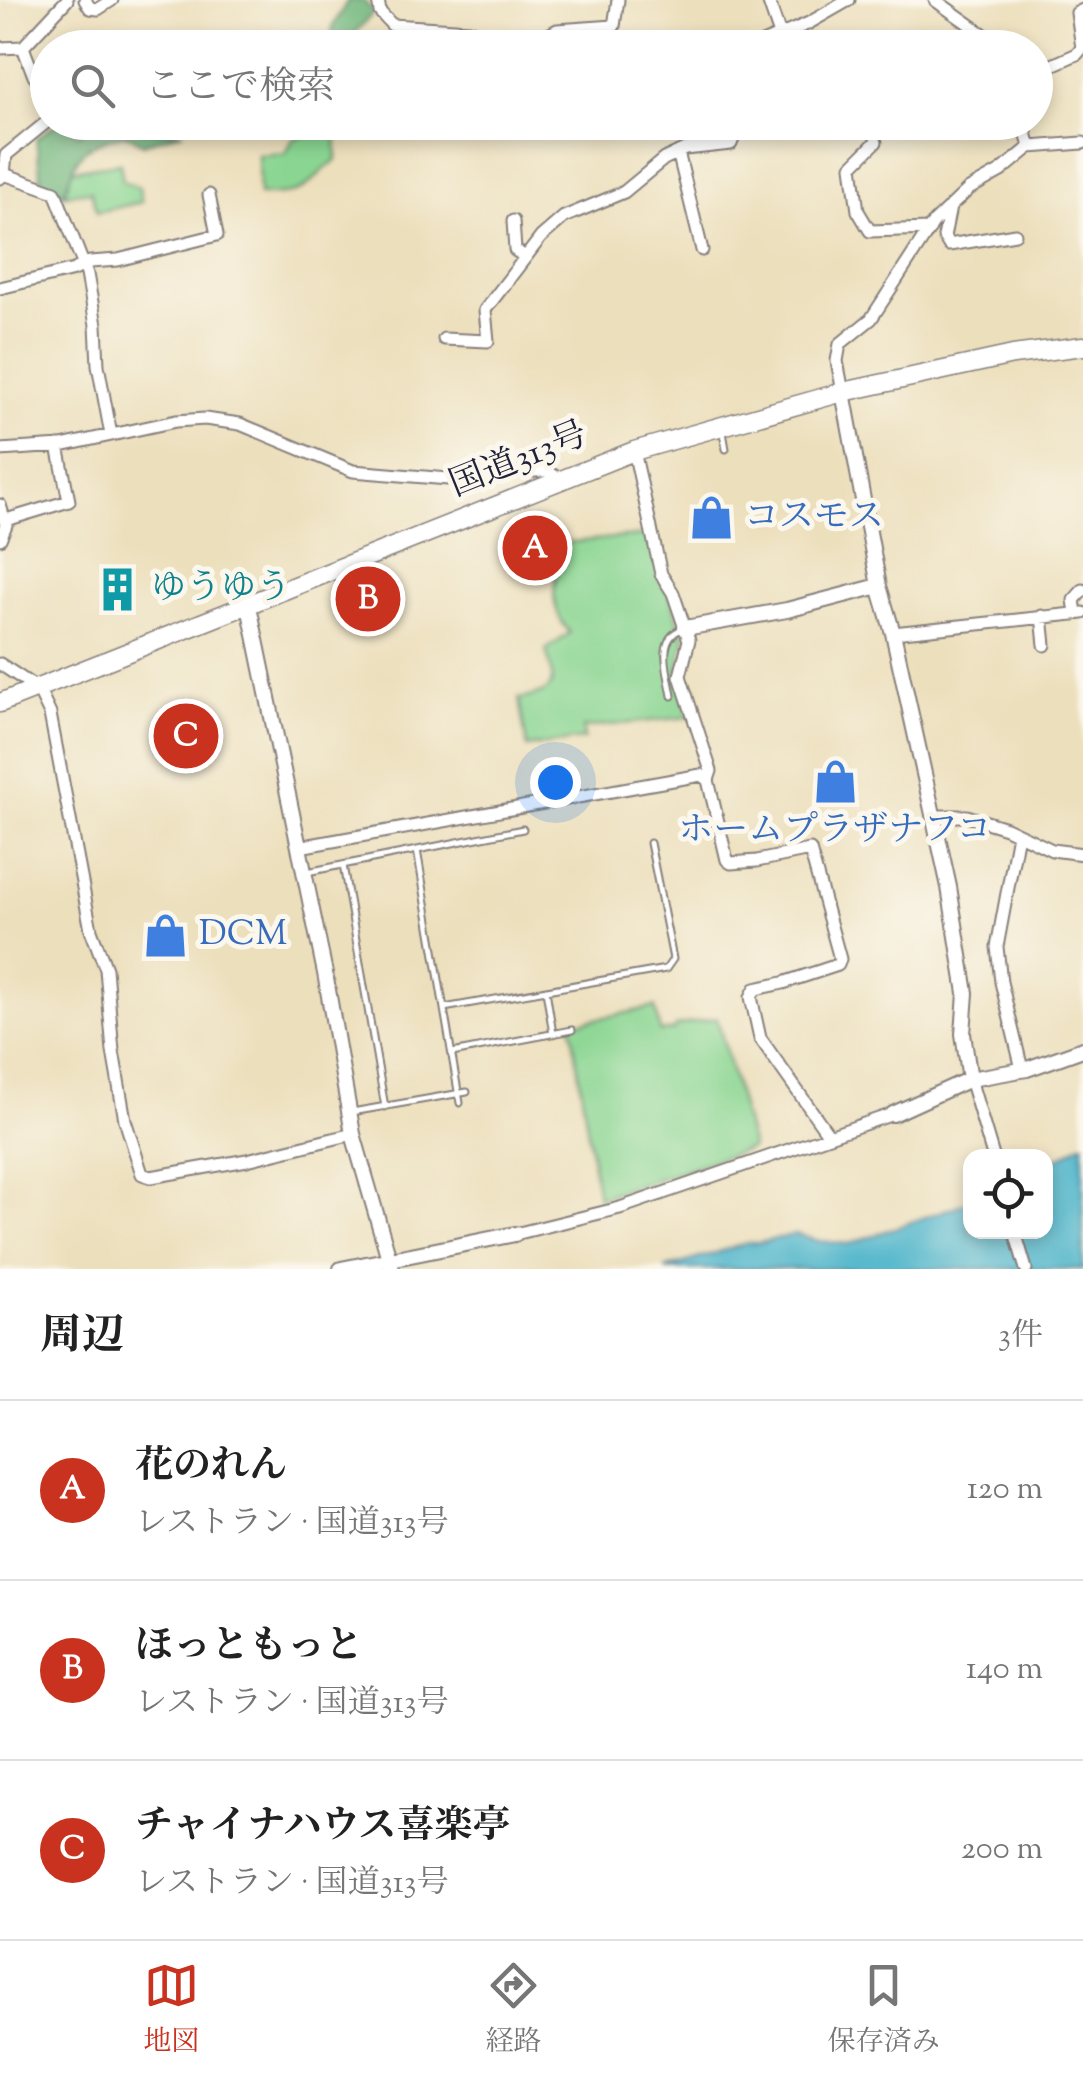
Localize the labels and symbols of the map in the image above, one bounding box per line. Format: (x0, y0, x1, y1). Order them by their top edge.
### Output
street label: 国道313号 (442, 410, 596, 512)
place label: コスモス (744, 493, 884, 544)
shop icon: コスモス (687, 494, 735, 542)
pin: A (502, 510, 568, 586)
pin: B (336, 562, 400, 636)
place label: ゆうゆう (151, 564, 291, 615)
building icon: ゆうゆう (94, 565, 142, 613)
pin: C (154, 698, 218, 774)
your location (530, 757, 581, 808)
shop icon: ホームプラザナフコ (811, 757, 859, 805)
place label: ホームプラザナフコ (678, 806, 992, 857)
place label: DCM (199, 910, 287, 961)
shop icon: DCM (142, 911, 190, 959)

